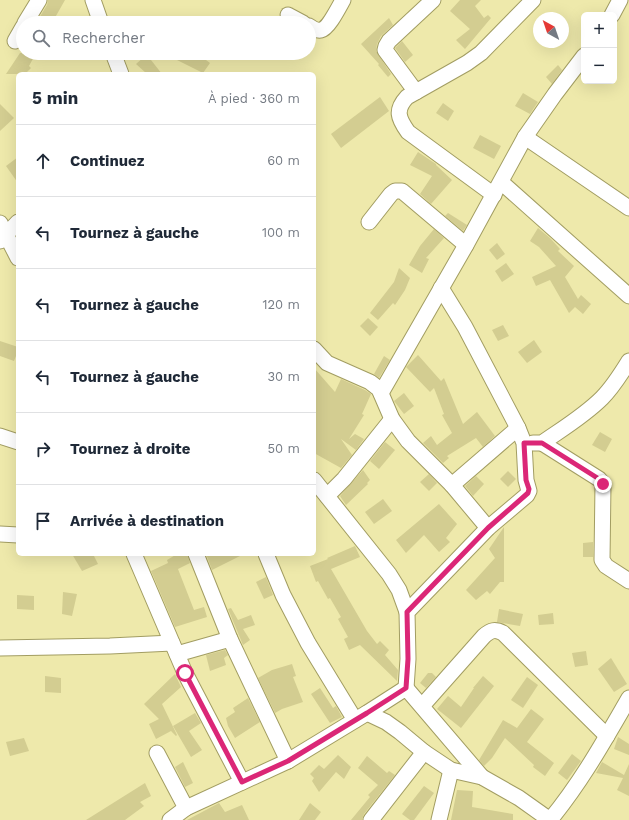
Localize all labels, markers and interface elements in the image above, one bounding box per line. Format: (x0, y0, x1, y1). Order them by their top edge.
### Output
north arrow (533, 12, 569, 48)
map controls (581, 12, 617, 84)
button: + (581, 12, 617, 48)
search box (16, 16, 316, 60)
icon: search (30, 27, 52, 49)
text: Rechercher (62, 29, 145, 47)
button: − (581, 48, 617, 84)
text: 5 min (32, 88, 78, 108)
text: À pied · 360 m (208, 91, 300, 106)
icon: ahead (32, 150, 54, 172)
text: Continuez (70, 152, 144, 170)
text: 60 m (267, 153, 300, 168)
icon: left (32, 222, 54, 244)
text: Tournez à gauche (70, 224, 199, 242)
text: 100 m (262, 225, 300, 240)
icon: left (32, 294, 54, 316)
text: Tournez à gauche (70, 296, 199, 314)
text: 120 m (262, 297, 300, 312)
icon: left (32, 366, 54, 388)
text: Tournez à gauche (70, 368, 199, 386)
text: 30 m (268, 369, 300, 384)
icon: right (32, 438, 54, 460)
text: Tournez à droite (70, 440, 190, 458)
text: 50 m (268, 441, 300, 456)
route end (594, 475, 612, 493)
icon: arrive (32, 510, 54, 532)
text: Arrivée à destination (70, 512, 224, 530)
route start (176, 664, 194, 682)

